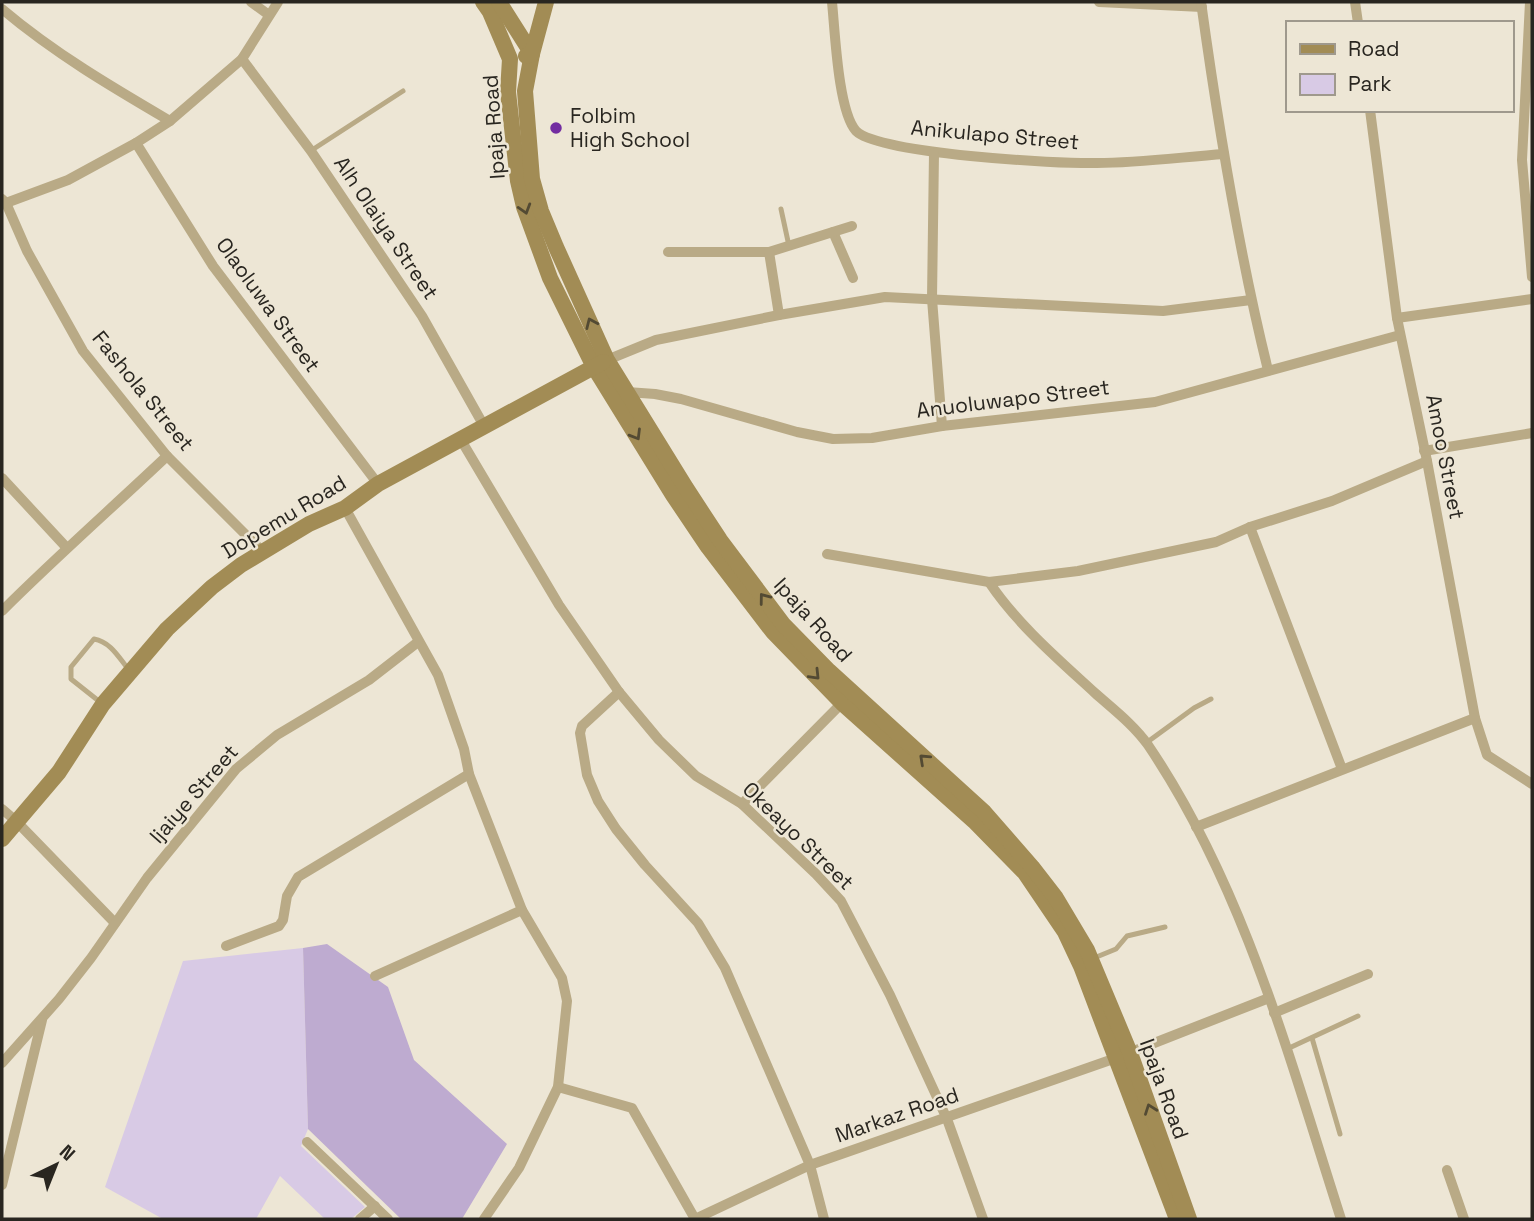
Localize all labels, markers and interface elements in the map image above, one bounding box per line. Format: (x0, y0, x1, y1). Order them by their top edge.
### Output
legend (1286, 21, 1513, 112)
text: Road (1348, 35, 1400, 62)
text: Park (1348, 70, 1392, 97)
street label: Ipaja Road (476, 74, 511, 180)
place label: Folbim High School (570, 102, 690, 153)
street label: Anikulapo Street (910, 114, 1080, 155)
marker: Folbim High School (548, 120, 564, 136)
street label: Alh Olaiya Street (328, 151, 444, 305)
one-way arrow (517, 203, 532, 215)
street label: Olaoluwa Street (210, 232, 326, 377)
one-way arrow (585, 318, 599, 330)
street label: Fashola Street (87, 325, 200, 456)
street label: Anuoluwapo Street (915, 373, 1111, 424)
street label: Amoo Street (1420, 392, 1471, 522)
one-way arrow (627, 427, 640, 440)
street label: Dopemu Road (217, 469, 351, 564)
street label: Ipaja Road (768, 572, 859, 668)
one-way arrow (759, 593, 772, 606)
one-way arrow (806, 667, 819, 680)
street label: Ijaiye Street (143, 739, 244, 849)
one-way arrow (919, 755, 932, 767)
street label: Okeayo Street (737, 776, 860, 896)
street label: Ipaja Road (1134, 1035, 1195, 1143)
street label: Markaz Road (831, 1081, 962, 1148)
one-way arrow (1144, 1103, 1158, 1115)
north arrow (21, 1130, 91, 1200)
text: N (54, 1139, 80, 1166)

